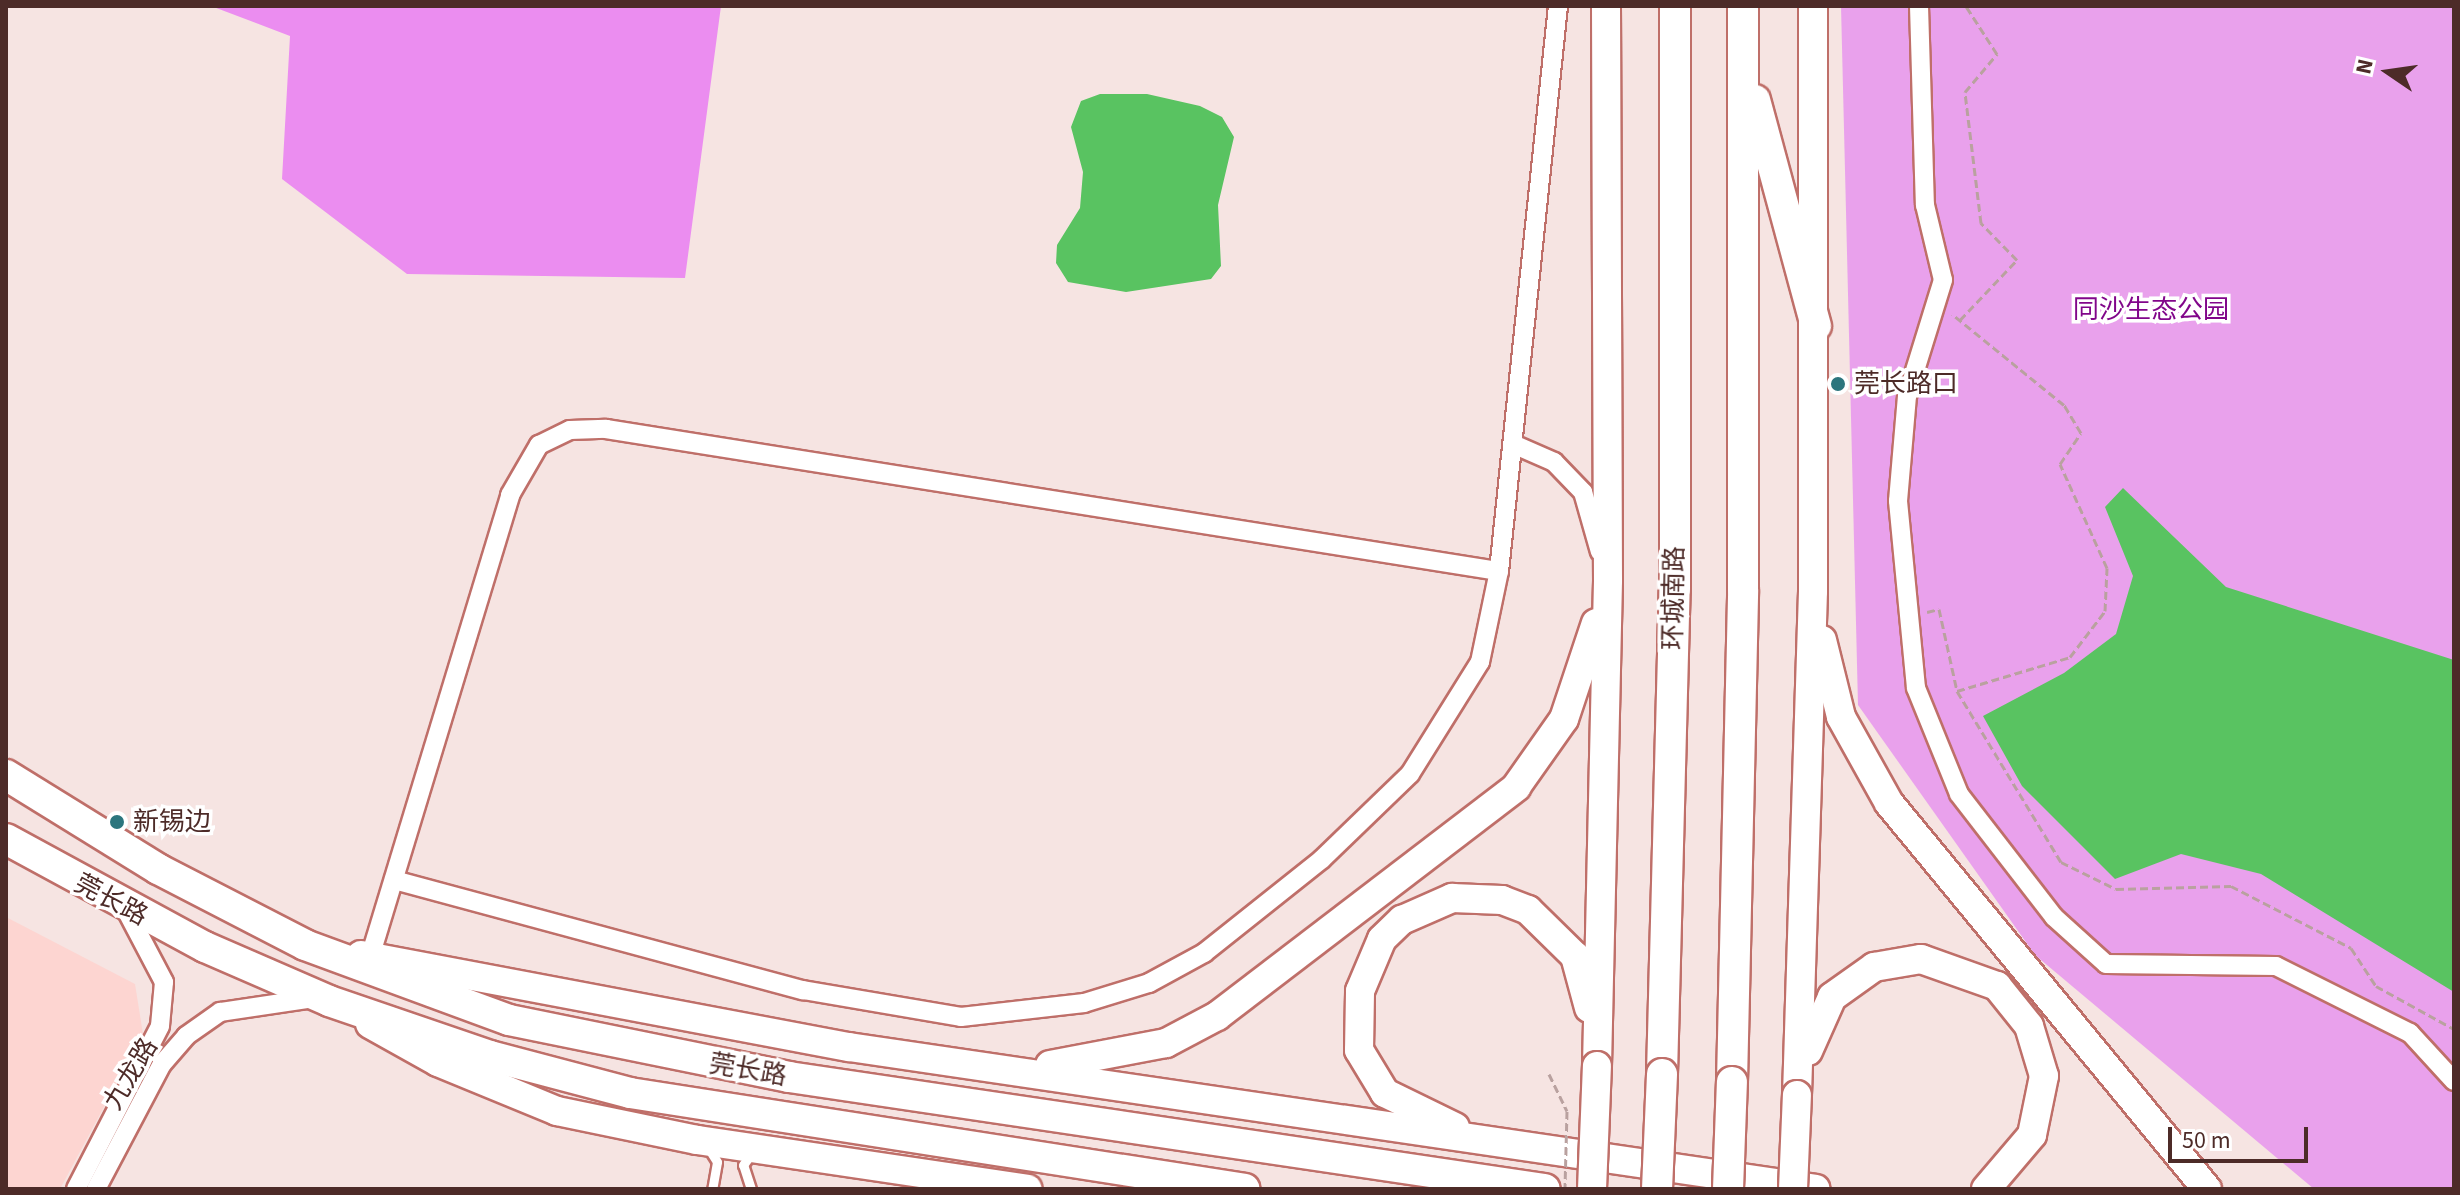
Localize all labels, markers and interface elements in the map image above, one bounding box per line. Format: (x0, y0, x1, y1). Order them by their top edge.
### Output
north arrow (2348, 32, 2428, 112)
text: N (2347, 56, 2382, 77)
park label: 同沙生态公园 (2073, 294, 2229, 326)
place label: 莞长路口 (1854, 368, 1958, 400)
marker: 莞长路口 (1829, 375, 1847, 393)
street label: 环城南路 (1657, 546, 1691, 650)
place label: 新锡边 (133, 806, 211, 838)
marker: 新锡边 (108, 813, 126, 831)
street label: 莞长路 (69, 868, 153, 932)
street label: 九龙路 (98, 1033, 164, 1115)
street label: 莞长路 (707, 1048, 789, 1092)
scale bar (2172, 1111, 2312, 1161)
text: 50 m (2182, 1123, 2231, 1158)

